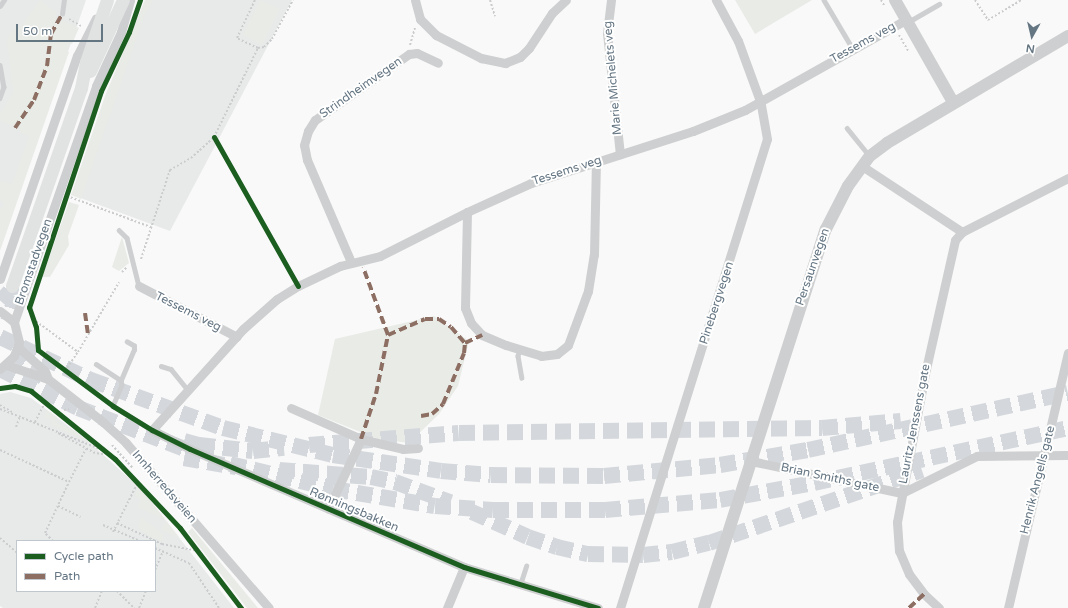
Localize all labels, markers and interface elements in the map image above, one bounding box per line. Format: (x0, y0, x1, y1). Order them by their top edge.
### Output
scale bar (18, 16, 105, 42)
north arrow (1012, 16, 1052, 56)
street label: Tessems veg (828, 19, 898, 67)
street label: Marie Michelets veg (601, 20, 625, 136)
text: 50 m (23, 24, 52, 38)
text: N (1025, 41, 1036, 55)
street label: Strindheimvegen (317, 54, 405, 122)
street label: Tessems veg (530, 153, 604, 189)
street label: Bromstadvegen (12, 217, 56, 307)
street label: Persaunvegen (793, 226, 833, 308)
street label: Pinebergvegen (697, 260, 737, 346)
street label: Tessems veg (153, 289, 223, 335)
street label: Lauritz Jenssens gate (896, 363, 934, 485)
street label: Henrik Angells gate (1018, 424, 1058, 536)
street label: Innherredsveien (129, 448, 199, 526)
street label: Brian Smiths gate (779, 461, 881, 495)
street label: Rønningsbakken (307, 485, 401, 535)
legend (16, 540, 156, 592)
text: Cycle path (54, 549, 113, 563)
text: Path (54, 569, 80, 583)

